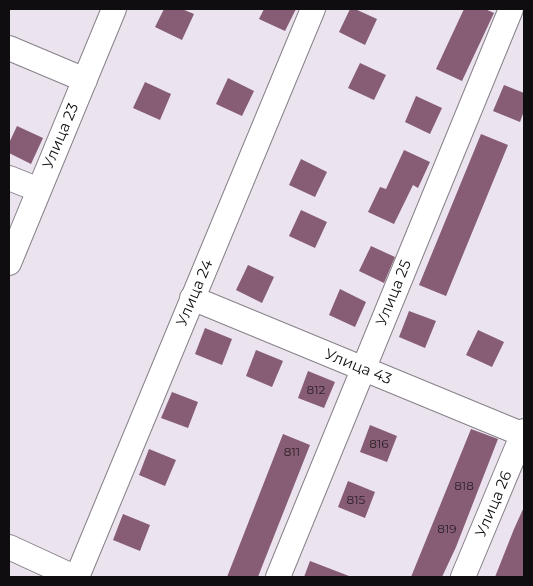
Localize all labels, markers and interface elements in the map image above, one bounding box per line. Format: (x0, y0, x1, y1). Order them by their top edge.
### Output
street label: Улица 23 (39, 101, 83, 171)
street label: Улица 24 (173, 257, 217, 329)
street label: Улица 25 (373, 257, 415, 329)
street label: Улица 43 (322, 345, 394, 389)
house number: 812 (307, 383, 325, 397)
house number: 816 (369, 437, 389, 451)
house number: 811 (284, 445, 300, 459)
street label: Улица 26 (472, 468, 516, 540)
house number: 818 (454, 479, 474, 493)
house number: 815 (347, 493, 365, 507)
house number: 819 (437, 522, 457, 536)

